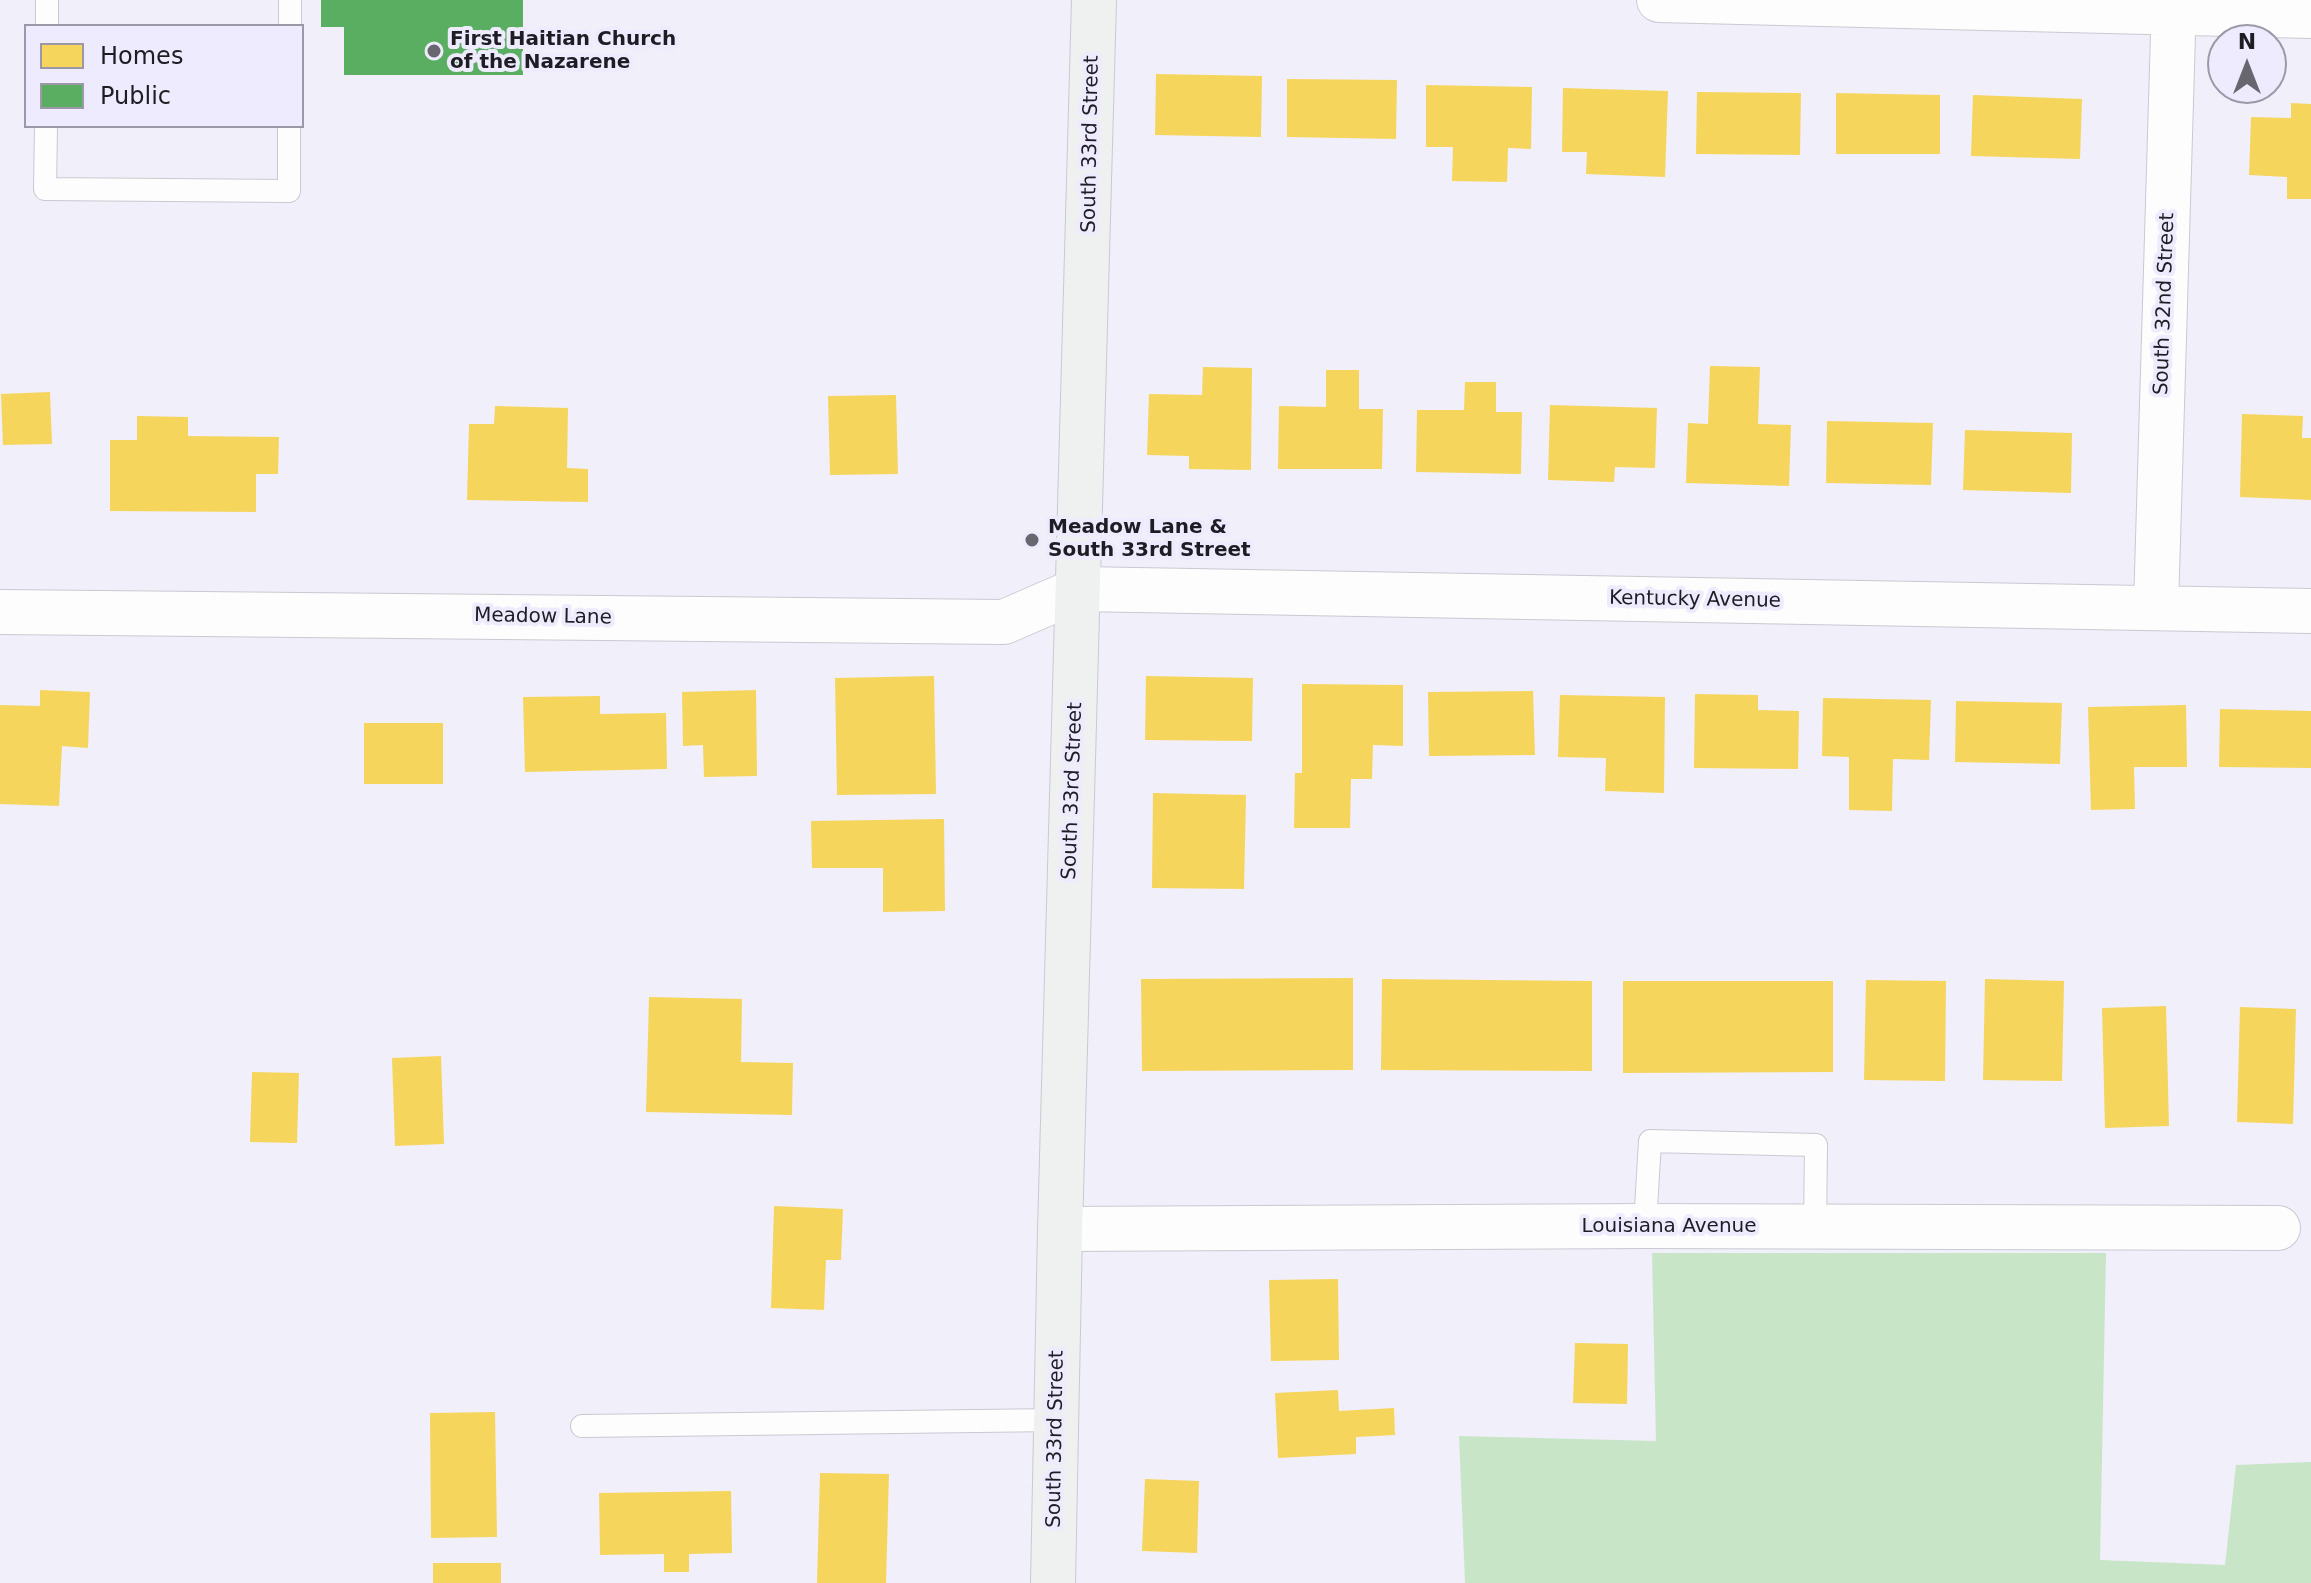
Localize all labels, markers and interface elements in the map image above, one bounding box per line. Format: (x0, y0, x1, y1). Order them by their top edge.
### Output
legend (24, 24, 304, 128)
north arrow (2207, 24, 2287, 104)
place label: First Haitian Church of the Nazarene (450, 28, 676, 75)
text: N (2238, 29, 2256, 54)
text: Homes (100, 42, 183, 70)
marker: First Haitian Church of the Nazarene (425, 42, 443, 60)
street label: South 33rd Street (1077, 55, 1105, 233)
text: Public (100, 82, 171, 110)
street label: South 32nd Street (2150, 212, 2180, 396)
place label: Meadow Lane & South 33rd Street (1048, 516, 1251, 563)
marker: Meadow Lane & South 33rd Street (1023, 531, 1041, 549)
street label: Kentucky Avenue (1609, 587, 1781, 613)
street label: Meadow Lane (474, 604, 612, 630)
street label: South 33rd Street (1058, 702, 1088, 880)
street label: Louisiana Avenue (1581, 1215, 1757, 1239)
street label: South 33rd Street (1042, 1350, 1070, 1528)

